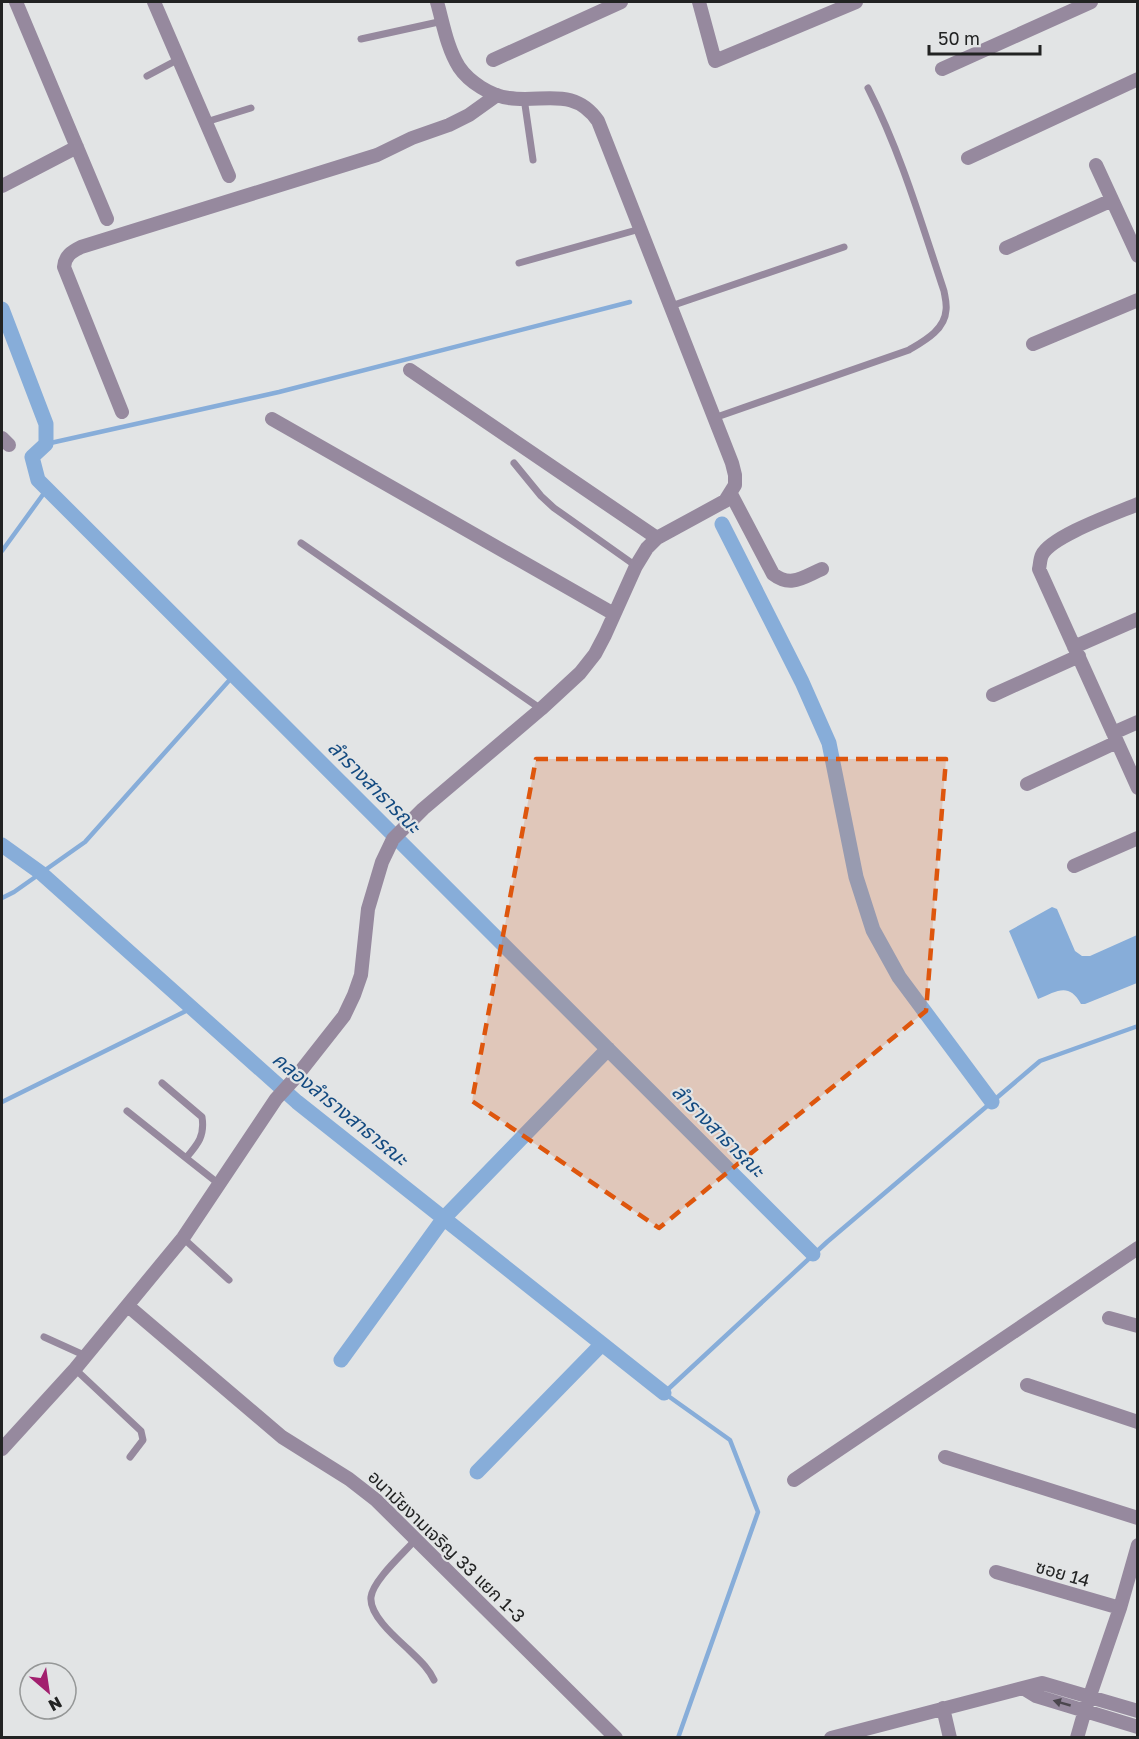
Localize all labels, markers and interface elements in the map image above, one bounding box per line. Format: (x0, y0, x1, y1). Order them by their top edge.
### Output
scale bar (929, 18, 1040, 56)
text: 50 m (938, 27, 980, 49)
water label: ลำรางสาธารณะ (324, 735, 428, 839)
water label: คลองลำรางสาธารณะ (268, 1046, 415, 1171)
water label: ลำรางสาธารณะ (668, 1079, 772, 1183)
street label: อนามัยงามเจริญ 33 แยก 1-3 (364, 1465, 530, 1627)
street label: ซอย 14 (1033, 1555, 1093, 1591)
north arrow (18, 1661, 78, 1721)
text: N (45, 1692, 65, 1716)
one-way arrow (1053, 1698, 1071, 1707)

